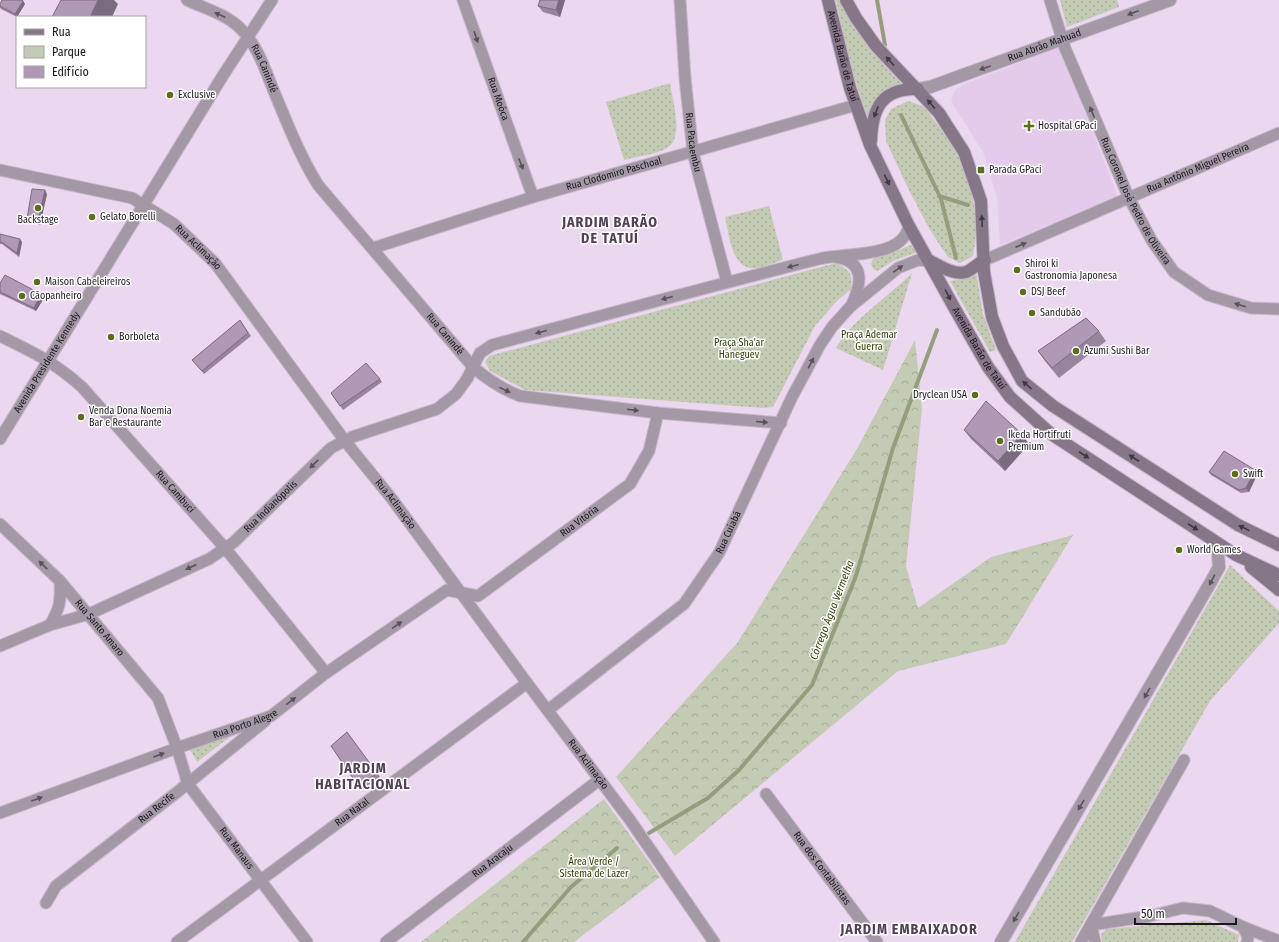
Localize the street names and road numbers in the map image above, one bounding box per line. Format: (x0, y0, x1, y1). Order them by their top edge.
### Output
street label: Avenida Barão de Tatuí (825, 9, 861, 104)
street label: Rua Abrão Mahuad (1006, 27, 1083, 64)
street label: Rua Canindé (248, 42, 280, 94)
street label: Rua Moóca (485, 76, 511, 122)
street label: Rua Pacaembu (683, 112, 704, 173)
street label: Rua Coronel José Pedro de Oliveira (1098, 136, 1173, 267)
street label: Rua Antônio Miguel Pereira (1145, 141, 1251, 195)
street label: Rua Clodomiro Paschoal (565, 155, 663, 193)
street label: Rua Aclimação (173, 222, 224, 272)
street label: Avenida Barão de Tatuí (949, 305, 1010, 392)
street label: Avenida Presidente Kennedy (11, 309, 83, 415)
street label: Rua Canindé (424, 311, 466, 357)
street label: Rua Cambuci (153, 468, 197, 515)
street label: Rua Aclimação (372, 477, 418, 531)
street label: Rua Indianópolis (242, 478, 300, 535)
street label: Rua Vitória (558, 503, 601, 539)
street label: Rua Cuiabá (714, 509, 744, 556)
street label: Rua Santo Amaro (72, 597, 126, 659)
street label: Rua Porto Alegre (211, 707, 280, 741)
street label: Rua Aclimação (565, 737, 611, 792)
street label: Rua Recife (136, 790, 177, 826)
street label: Rua Natal (333, 796, 372, 829)
street label: Rua Manaus (217, 825, 256, 872)
street label: Rua dos Contabilistas (790, 829, 853, 907)
street label: Rua Aracaju (470, 842, 515, 880)

